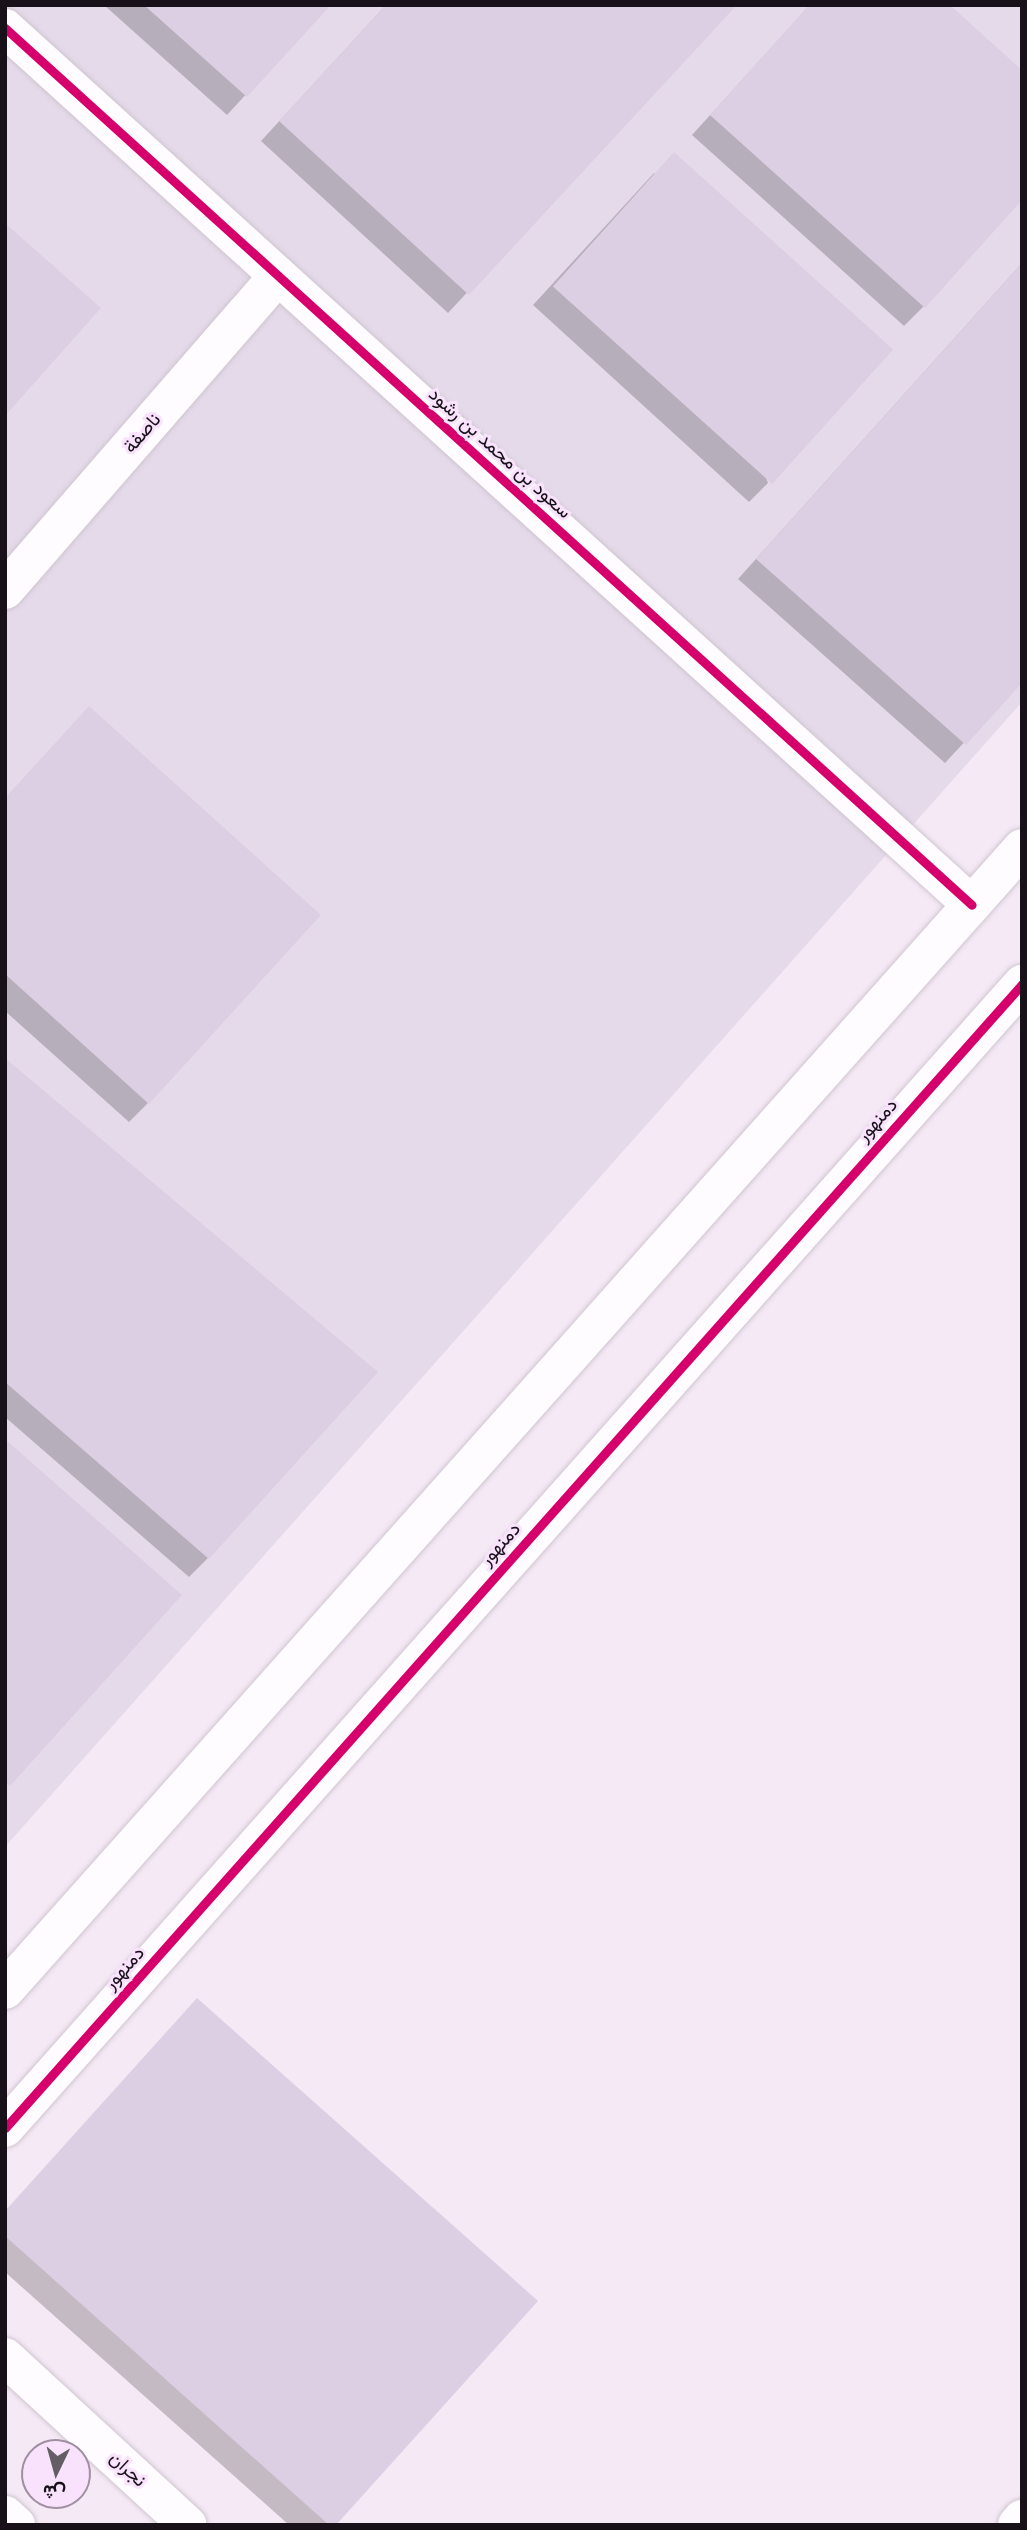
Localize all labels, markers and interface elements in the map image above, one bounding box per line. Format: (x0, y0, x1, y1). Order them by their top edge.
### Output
street label: سعود بن محمد بن رشود (424, 383, 576, 523)
street label: ناصفة (118, 408, 166, 458)
street label: دمنهور (852, 1094, 902, 1146)
street label: دمنهور (475, 1518, 525, 1570)
street label: دمنهور (99, 1942, 149, 1994)
north arrow (21, 2439, 91, 2509)
street label: نجران (105, 2446, 151, 2492)
text: ش (42, 2480, 67, 2506)

